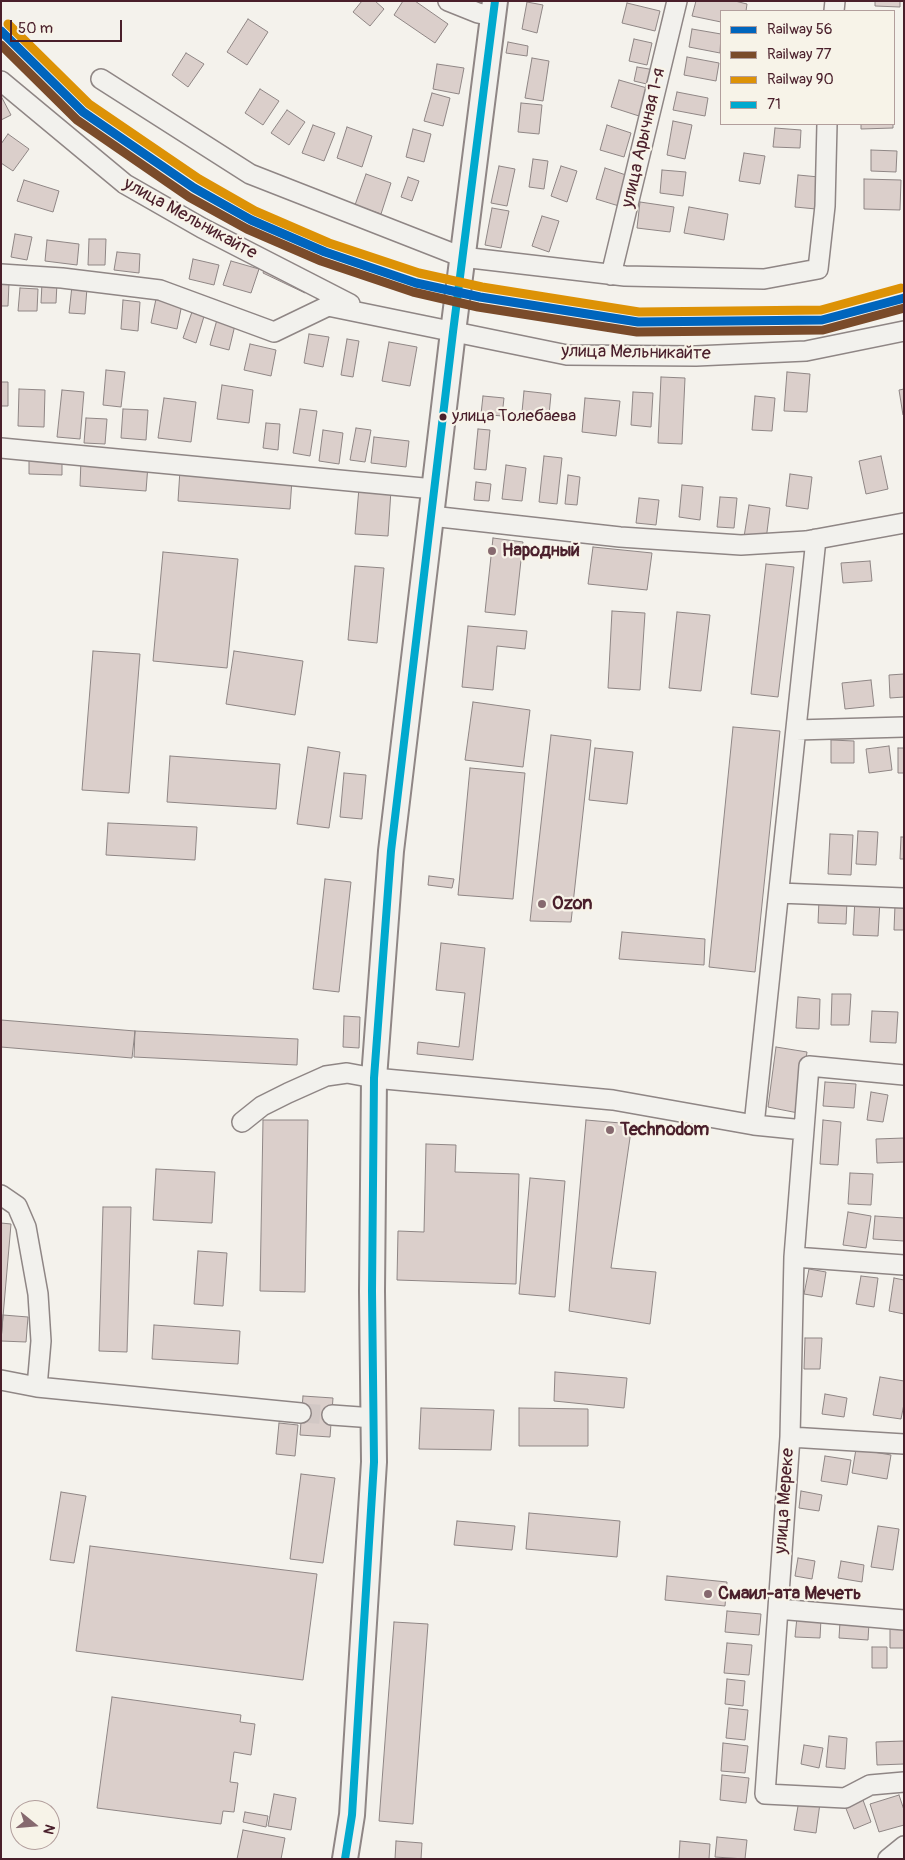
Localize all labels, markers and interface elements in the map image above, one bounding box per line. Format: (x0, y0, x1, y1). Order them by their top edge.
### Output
scale bar (12, 10, 125, 42)
legend (720, 10, 895, 125)
text: 50 m (18, 19, 53, 38)
text: Railway 56 (767, 20, 833, 39)
text: Railway 77 (767, 45, 832, 64)
street label: улица Арычная 1-я (617, 66, 671, 210)
text: Railway 90 (767, 70, 834, 89)
text: 71 (767, 95, 781, 114)
street label: улица Мельникайте (119, 173, 261, 265)
street label: улица Мельникайте (561, 341, 711, 365)
place label: улица Толебаева (452, 407, 576, 427)
marker: улица Толебаева (438, 412, 448, 422)
place label: Народный (502, 540, 580, 562)
marker: Народный (486, 545, 498, 557)
place label: Ozon (552, 893, 592, 915)
marker: Ozon (536, 898, 548, 910)
place label: Technodom (620, 1119, 709, 1141)
marker: Technodom (604, 1124, 616, 1136)
street label: улица Мереке (771, 1447, 799, 1555)
place label: Смаил-ата Мечеть (718, 1583, 861, 1605)
marker: Смаил-ата Мечеть (702, 1588, 714, 1600)
north arrow (10, 1800, 60, 1850)
text: N (39, 1822, 58, 1836)

